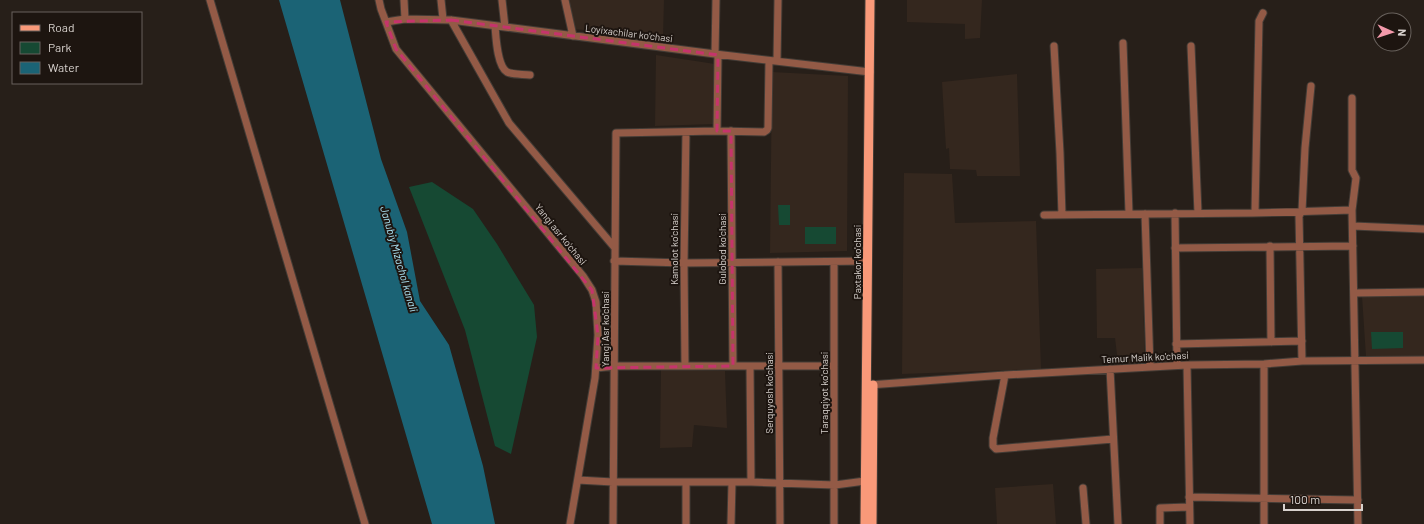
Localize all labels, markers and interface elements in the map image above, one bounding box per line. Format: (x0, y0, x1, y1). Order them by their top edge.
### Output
legend (12, 12, 142, 84)
north arrow (1372, 12, 1412, 52)
text: Road (48, 20, 75, 34)
street label: Loyixachilar ko'chasi (584, 22, 674, 44)
text: N (1396, 29, 1409, 37)
text: Park (48, 40, 72, 54)
text: Water (48, 60, 80, 74)
street label: Yangi asr ko'chasi (533, 201, 589, 267)
water label: Janubiy Mizachol kanali (378, 205, 421, 313)
street label: Kamolot ko'chasi (668, 213, 680, 285)
street label: Gulobod ko'chasi (716, 213, 728, 285)
street label: Paxtakor ko'chasi (851, 225, 863, 299)
street label: Yangi Asr ko'chasi (599, 291, 611, 367)
street label: Temur Malik ko'chasi (1101, 349, 1189, 365)
street label: Serquyosh ko'chasi (763, 352, 775, 434)
street label: Taraqqiyot ko'chasi (818, 352, 830, 434)
scale bar (1284, 486, 1362, 512)
text: 100 m (1290, 492, 1320, 506)

